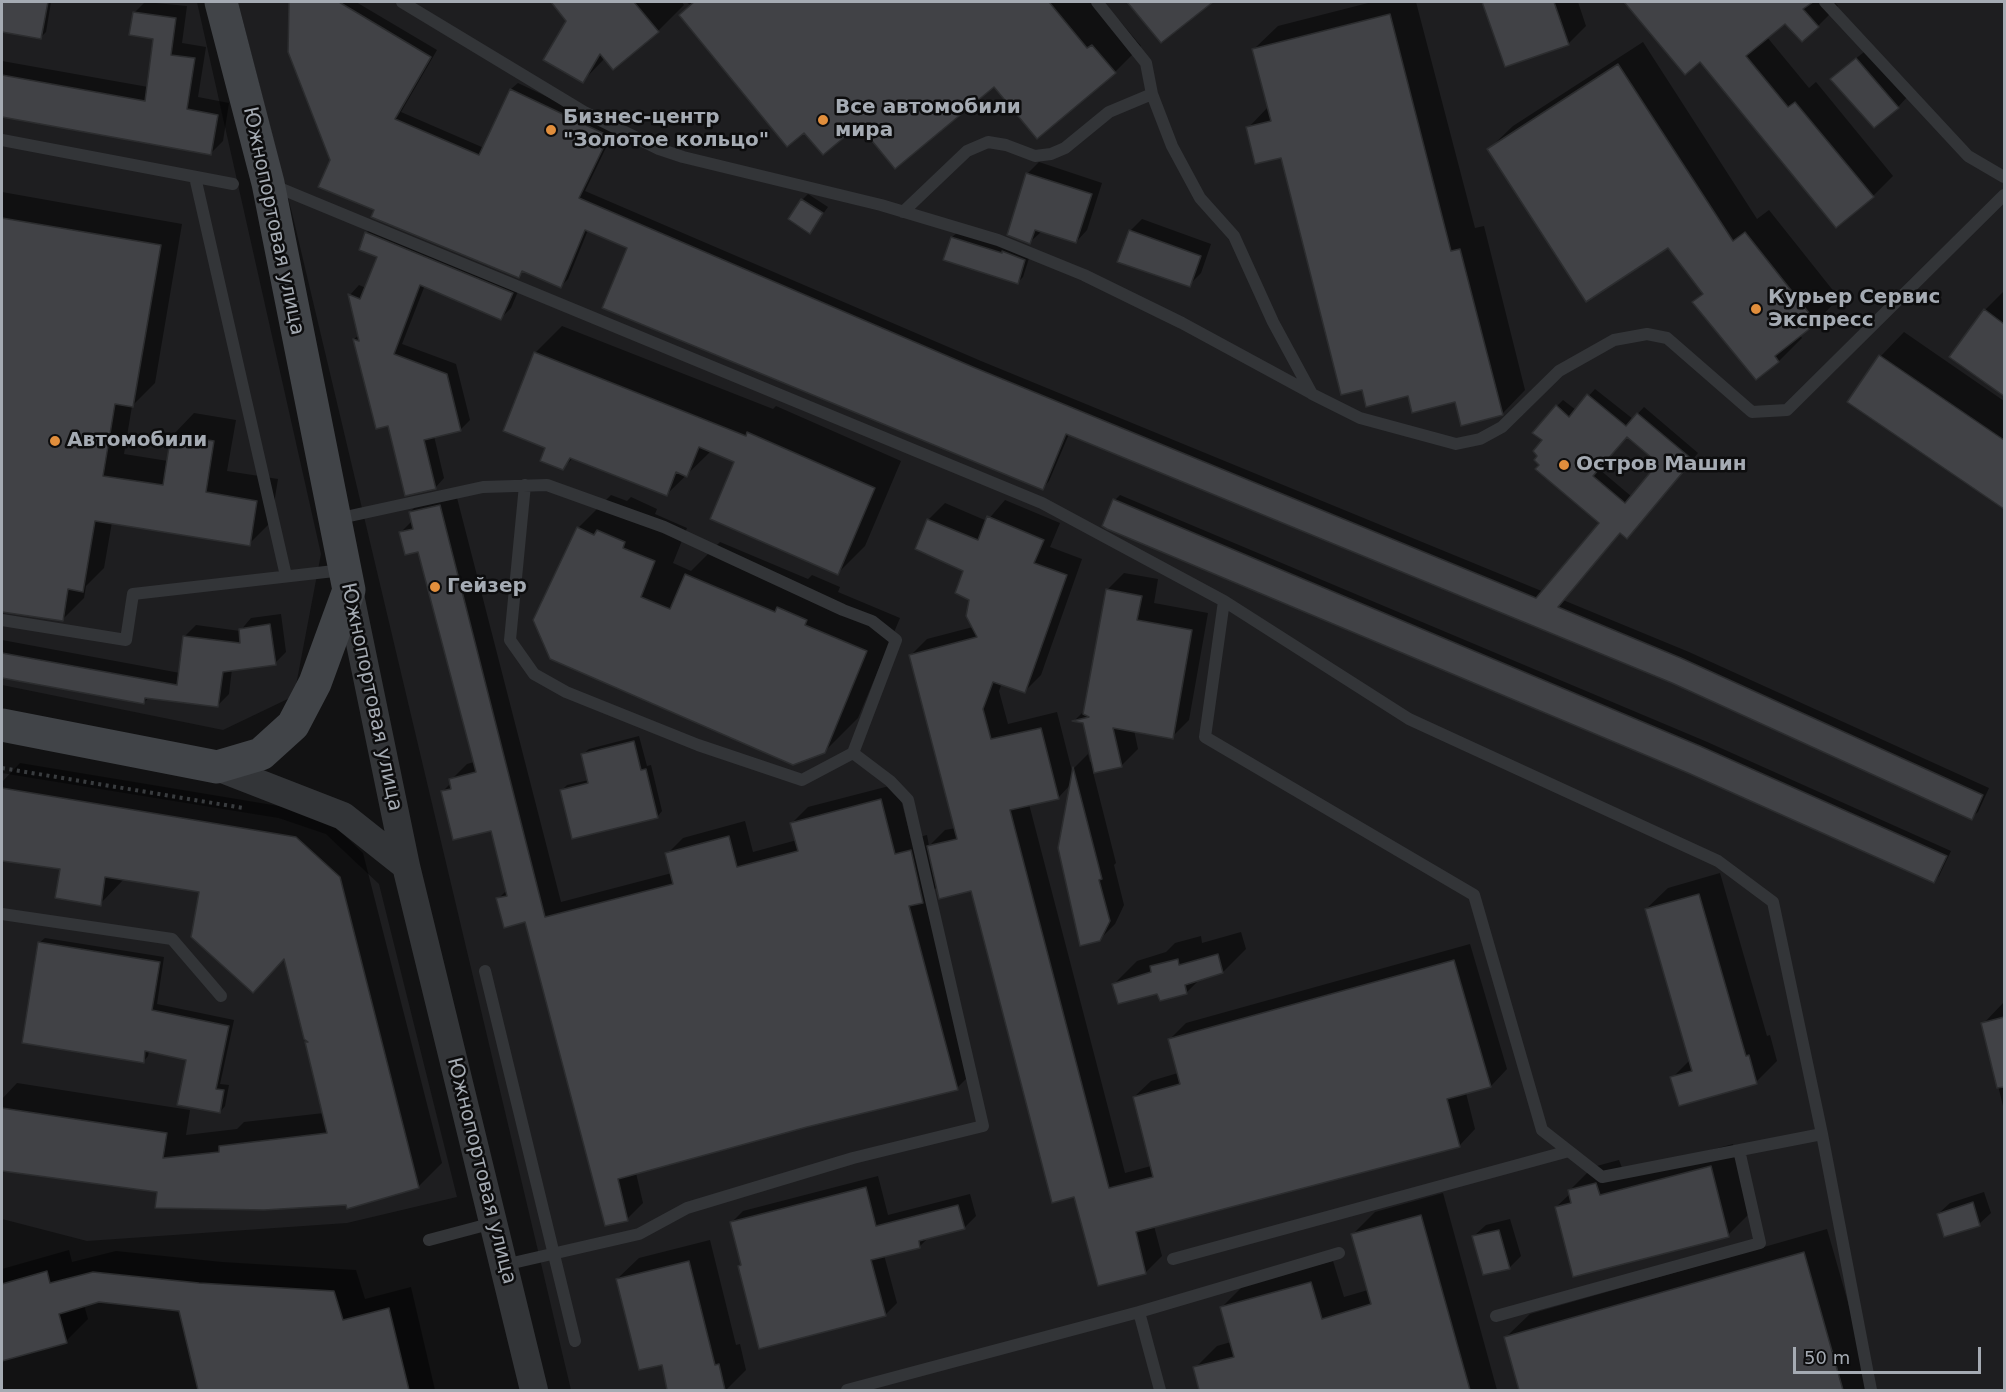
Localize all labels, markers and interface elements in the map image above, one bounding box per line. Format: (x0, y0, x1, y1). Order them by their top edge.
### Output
place label: Все автомобили мира (835, 96, 1021, 143)
street label: Южнопортовая улица (237, 105, 309, 337)
place label: Бизнес-центр "Золотое кольцо" (563, 106, 769, 153)
marker: Все автомобили мира (816, 113, 830, 127)
marker: Бизнес-центр "Золотое кольцо" (544, 123, 558, 137)
place label: Курьер Сервис Экспресс (1768, 286, 1940, 333)
marker: Курьер Сервис Экспресс (1749, 302, 1763, 316)
place label: Автомобили (67, 429, 207, 453)
marker: Автомобили (48, 434, 62, 448)
place label: Остров Машин (1576, 453, 1747, 477)
marker: Остров Машин (1557, 458, 1571, 472)
place label: Гейзер (447, 575, 527, 599)
marker: Гейзер (428, 580, 442, 594)
street label: Южнопортовая улица (335, 581, 407, 813)
street label: Южнопортовая улица (441, 1055, 521, 1287)
scale bar (1796, 1335, 1984, 1373)
text: 50 m (1804, 1347, 1850, 1368)

